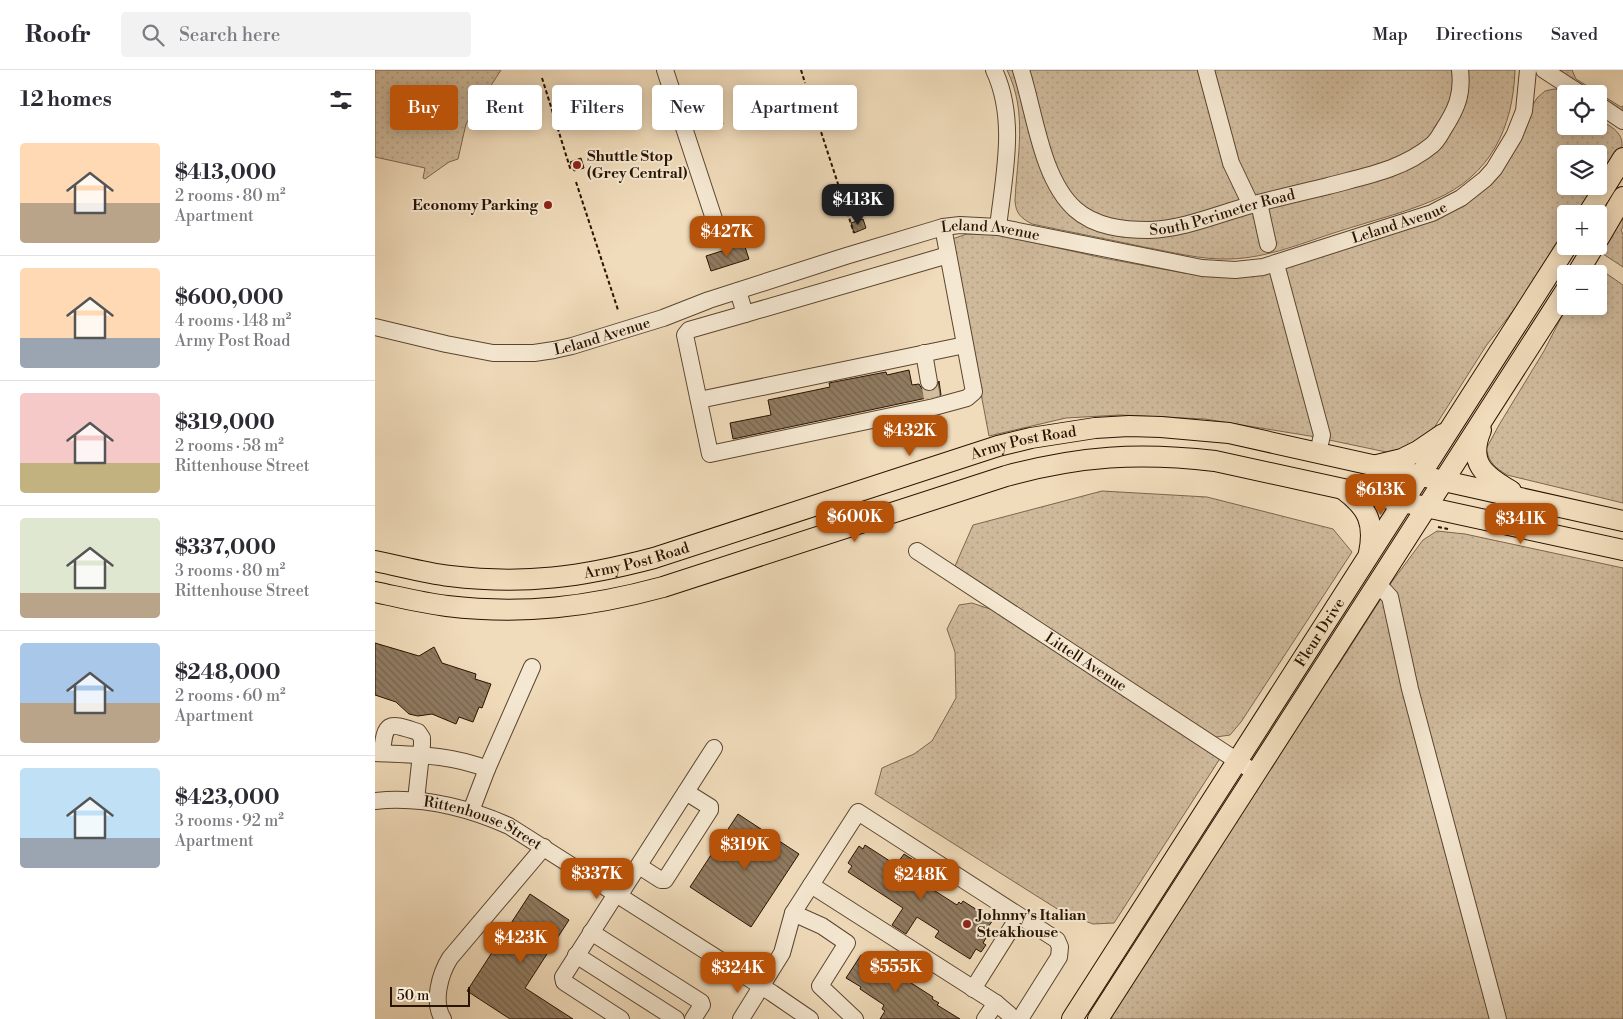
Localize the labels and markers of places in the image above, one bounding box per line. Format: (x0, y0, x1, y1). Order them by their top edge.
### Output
place label: Shuttle Stop (Grey Central) (587, 147, 688, 183)
marker: Shuttle Stop (Grey Central) (571, 159, 583, 171)
pin: $413K (823, 184, 893, 226)
place label: Economy Parking (412, 196, 539, 215)
marker: Economy Parking (542, 199, 554, 211)
pin: $427K (692, 216, 762, 258)
pin: $432K (875, 414, 945, 457)
pin: $613K (1346, 474, 1416, 516)
pin: $600K (820, 500, 890, 543)
pin: $341K (1486, 502, 1556, 545)
pin: $319K (710, 828, 780, 871)
pin: $337K (562, 858, 632, 900)
pin: $248K (886, 858, 956, 901)
place label: Johnny's Italian Steakhouse (975, 906, 1087, 942)
marker: Johnny's Italian Steakhouse (961, 918, 973, 930)
pin: $423K (486, 922, 556, 964)
pin: $555K (861, 950, 931, 993)
pin: $324K (703, 952, 773, 994)

